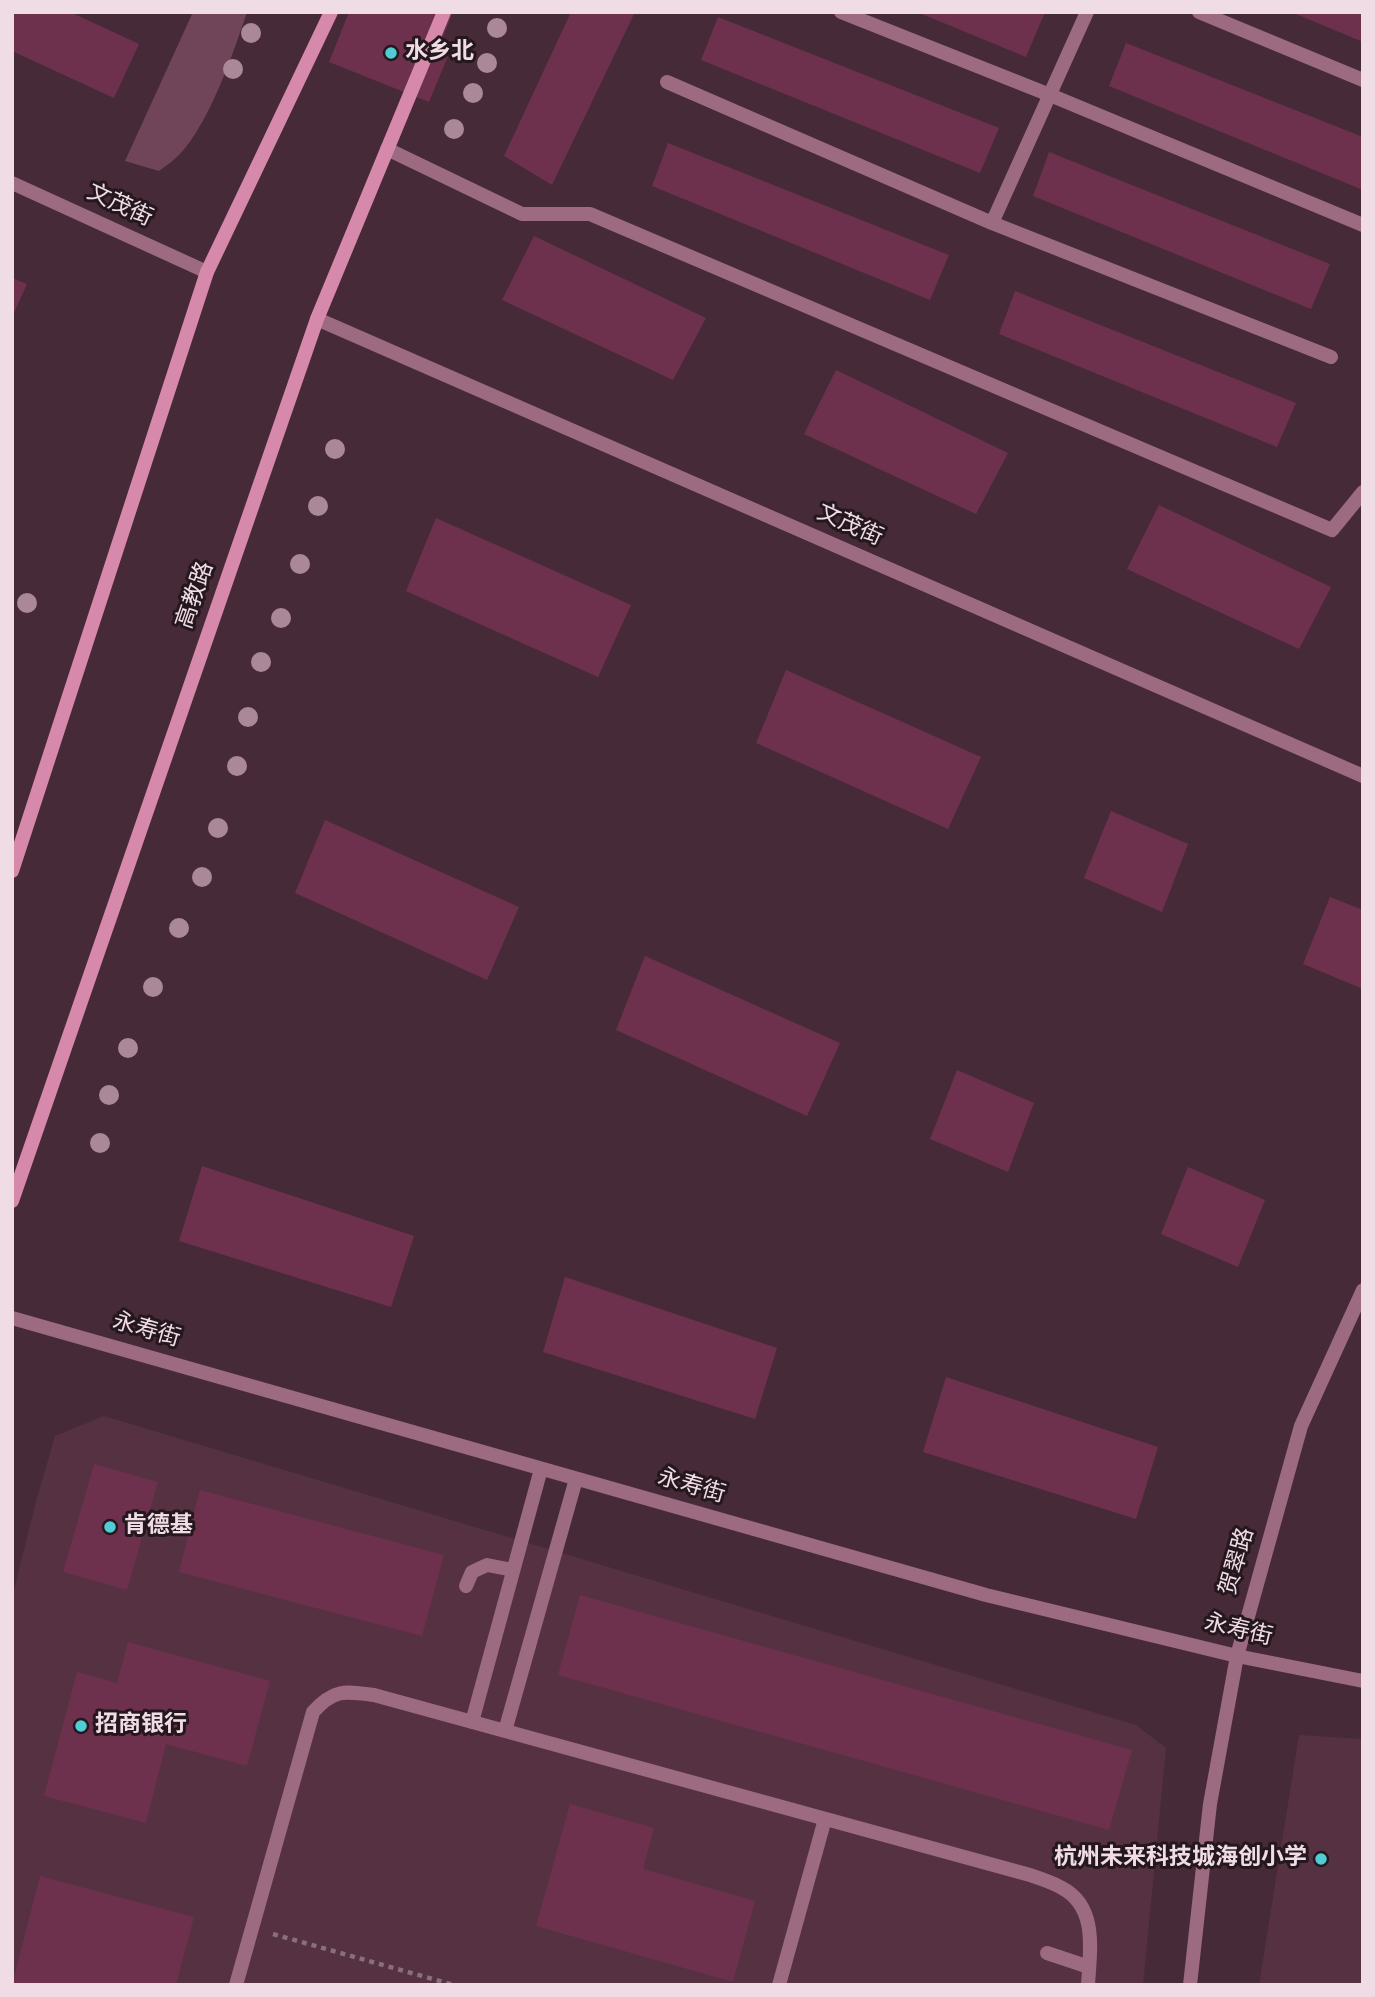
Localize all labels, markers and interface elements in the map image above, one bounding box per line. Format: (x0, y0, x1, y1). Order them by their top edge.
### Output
place label: 水乡北 (405, 39, 474, 67)
marker: 水乡北 (383, 45, 399, 61)
street label: 文茂街 (82, 180, 156, 234)
street label: 文茂街 (812, 500, 886, 554)
street label: 高教路 (173, 559, 221, 633)
street label: 永寿街 (109, 1309, 183, 1355)
street label: 永寿街 (654, 1465, 728, 1511)
place label: 肯德基 (124, 1513, 193, 1541)
marker: 肯德基 (102, 1519, 118, 1535)
street label: 贺翠路 (1216, 1525, 1262, 1599)
street label: 永寿街 (1201, 1611, 1275, 1653)
place label: 招商银行 (95, 1712, 187, 1740)
marker: 招商银行 (73, 1718, 89, 1734)
place label: 杭州未来科技城海创小学 (1054, 1845, 1307, 1873)
marker: 杭州未来科技城海创小学 (1313, 1851, 1329, 1867)

